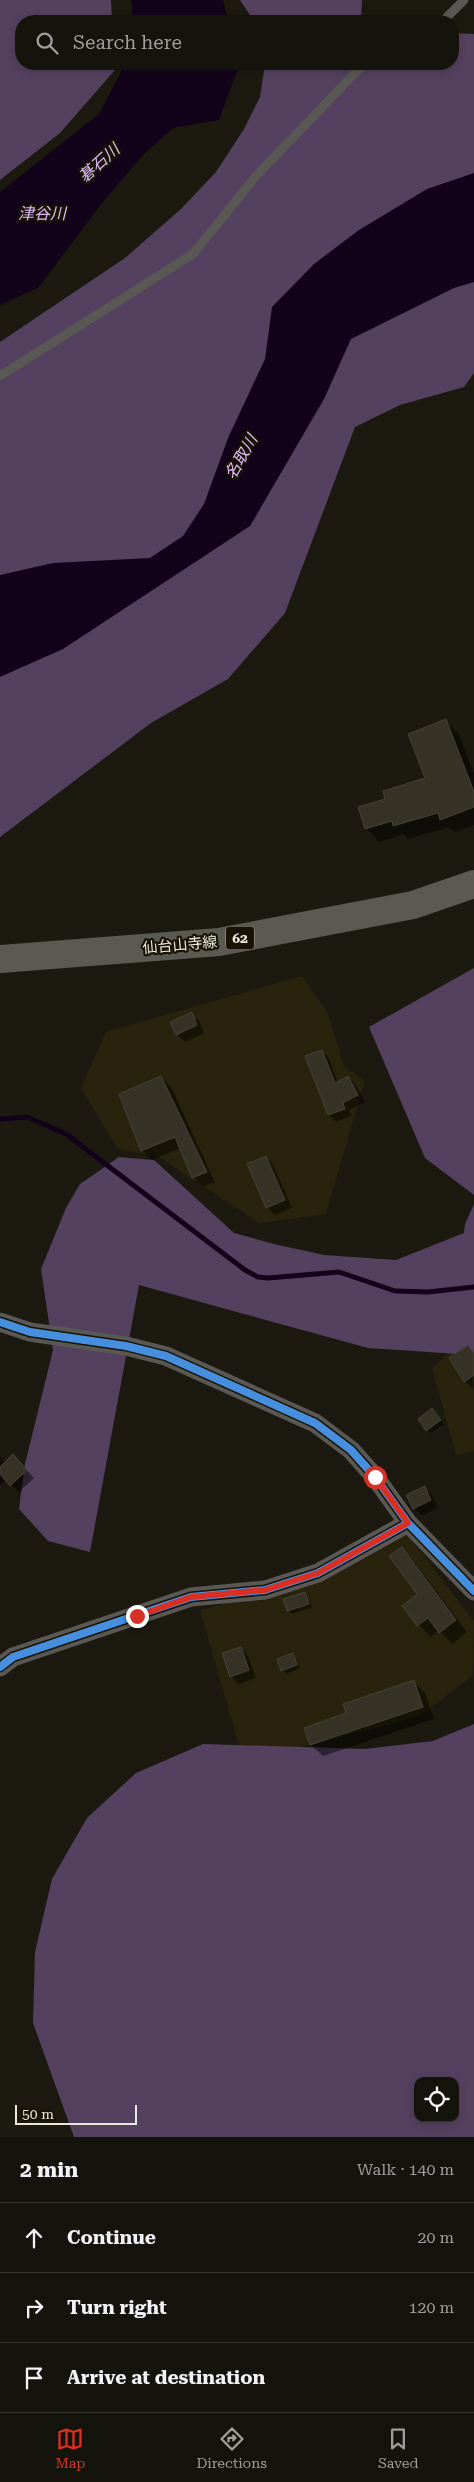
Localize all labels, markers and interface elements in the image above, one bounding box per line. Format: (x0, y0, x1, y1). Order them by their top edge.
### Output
search box (15, 15, 459, 70)
icon: search (33, 29, 61, 57)
text: Search here (73, 31, 182, 54)
water label: 碁石川 (75, 139, 125, 186)
water label: 津谷川 (18, 204, 68, 223)
water label: 名取川 (221, 430, 262, 483)
road number: 62 (226, 926, 254, 950)
street label: 仙台山寺線 (142, 933, 218, 957)
route start (364, 1466, 387, 1489)
route end (126, 1605, 149, 1628)
map controls (414, 2077, 459, 2122)
button: locate (414, 2077, 459, 2122)
scale bar (15, 2102, 138, 2125)
text: 50 m (22, 2106, 54, 2122)
text: 2 min (20, 2158, 78, 2182)
text: Walk · 140 m (357, 2160, 454, 2179)
icon: ahead (20, 2224, 48, 2252)
text: Continue (67, 2226, 156, 2249)
text: 20 m (417, 2228, 454, 2247)
icon: right (20, 2294, 48, 2322)
text: Turn right (67, 2296, 167, 2319)
text: 120 m (408, 2298, 454, 2317)
icon: arrive (20, 2364, 48, 2392)
text: Arrive at destination (67, 2366, 265, 2389)
tab: Map (56, 2425, 85, 2471)
tab: Directions (196, 2425, 267, 2471)
tab: Saved (378, 2425, 419, 2471)

